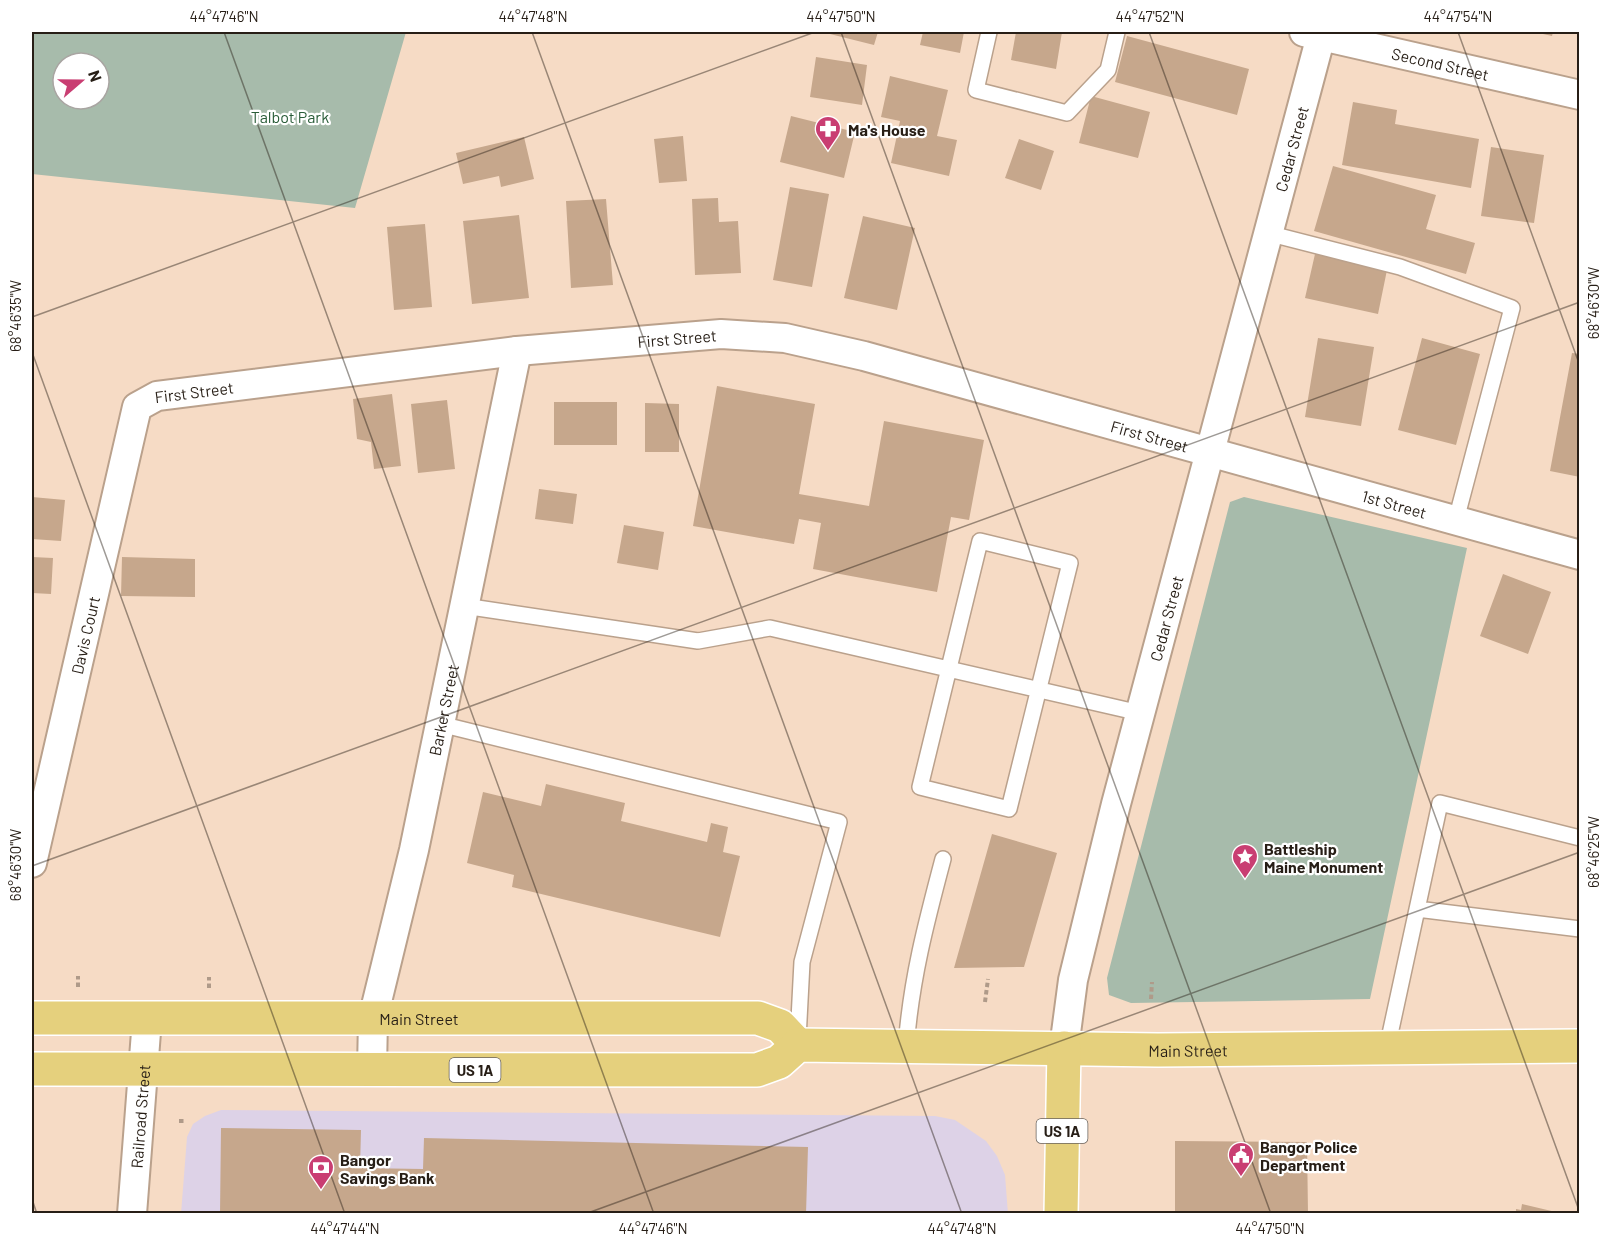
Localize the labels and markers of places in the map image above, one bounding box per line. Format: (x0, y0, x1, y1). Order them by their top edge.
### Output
pharmacy icon: Ma's House (813, 114, 843, 152)
place label: Ma's House (848, 120, 926, 139)
place label: Battleship Maine Monument (1264, 839, 1383, 876)
place icon: Battleship Maine Monument (1230, 842, 1260, 880)
place label: Bangor Police Department (1260, 1137, 1358, 1174)
public building icon: Bangor Police Department (1226, 1140, 1256, 1178)
place label: Bangor Savings Bank (340, 1150, 435, 1187)
bank icon: Bangor Savings Bank (306, 1153, 336, 1191)

